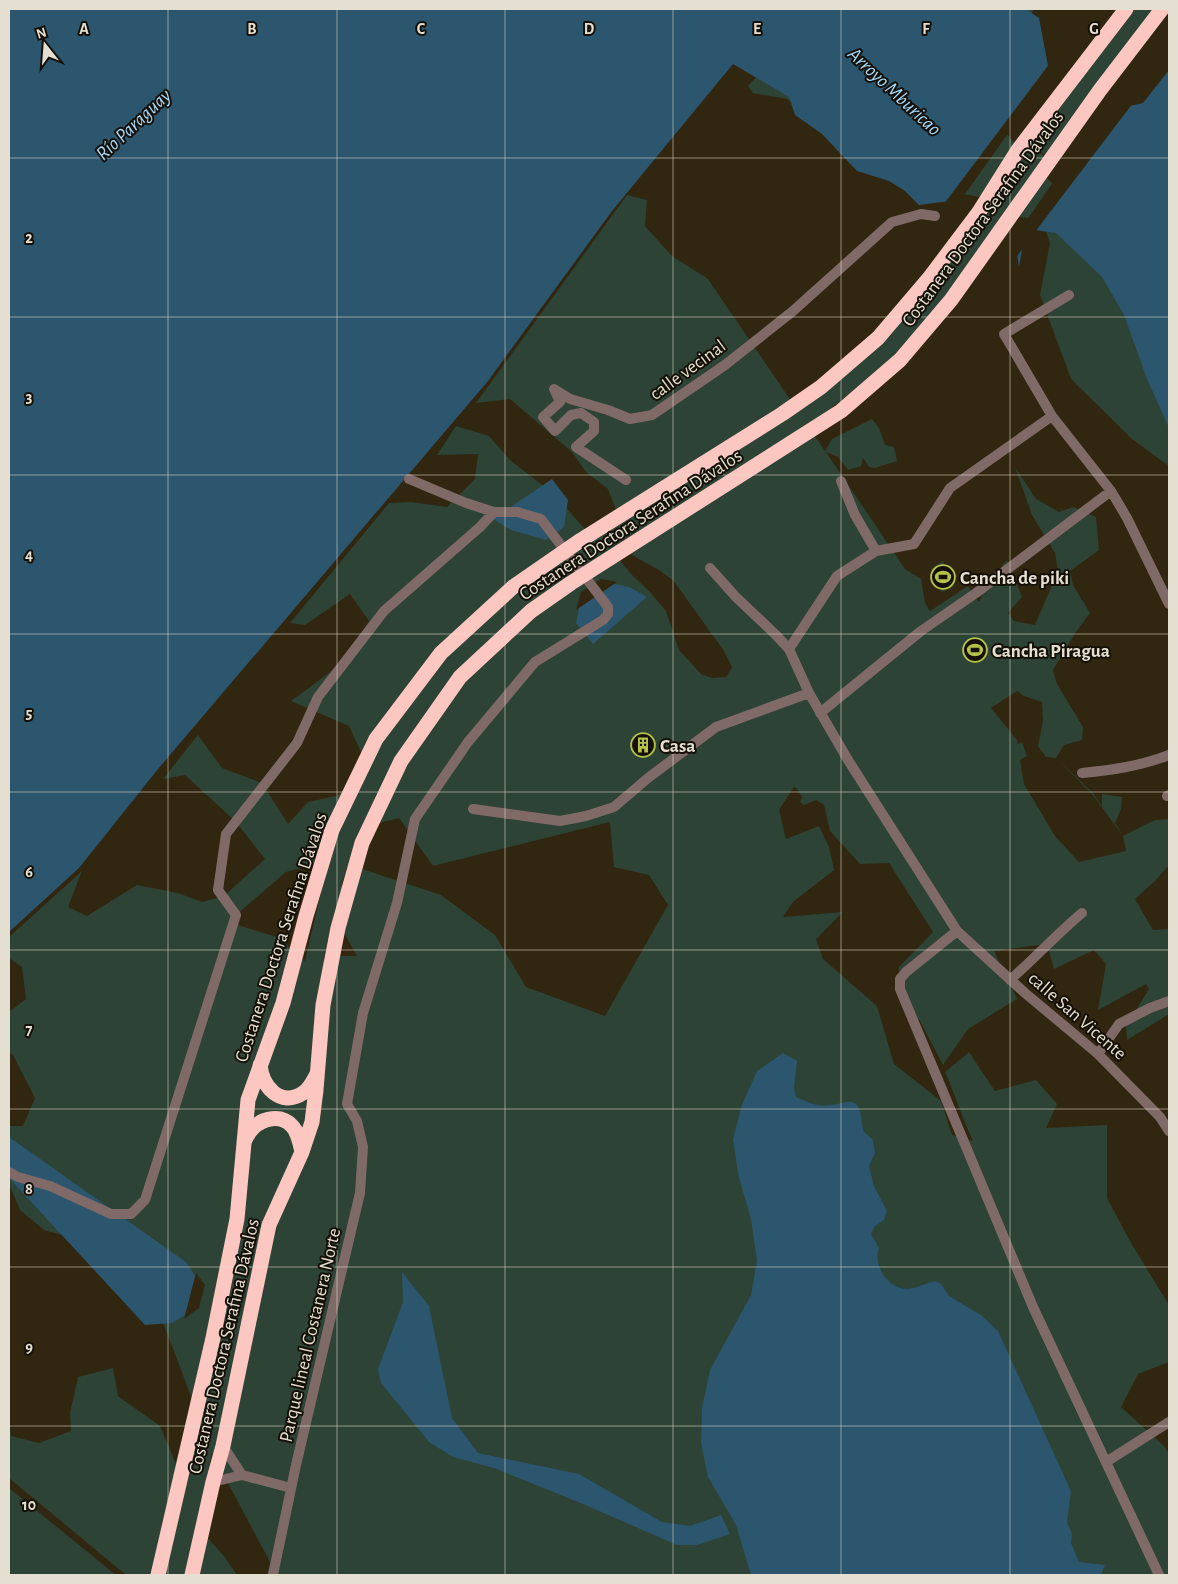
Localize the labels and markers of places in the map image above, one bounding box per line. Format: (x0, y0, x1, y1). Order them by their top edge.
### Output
sports icon: Cancha de piki (930, 564, 956, 590)
place label: Cancha de piki (960, 569, 1069, 588)
sports icon: Cancha Piragua (962, 637, 988, 663)
place label: Cancha Piragua (992, 642, 1110, 661)
building icon: Casa (630, 732, 656, 758)
place label: Casa (660, 737, 695, 756)

